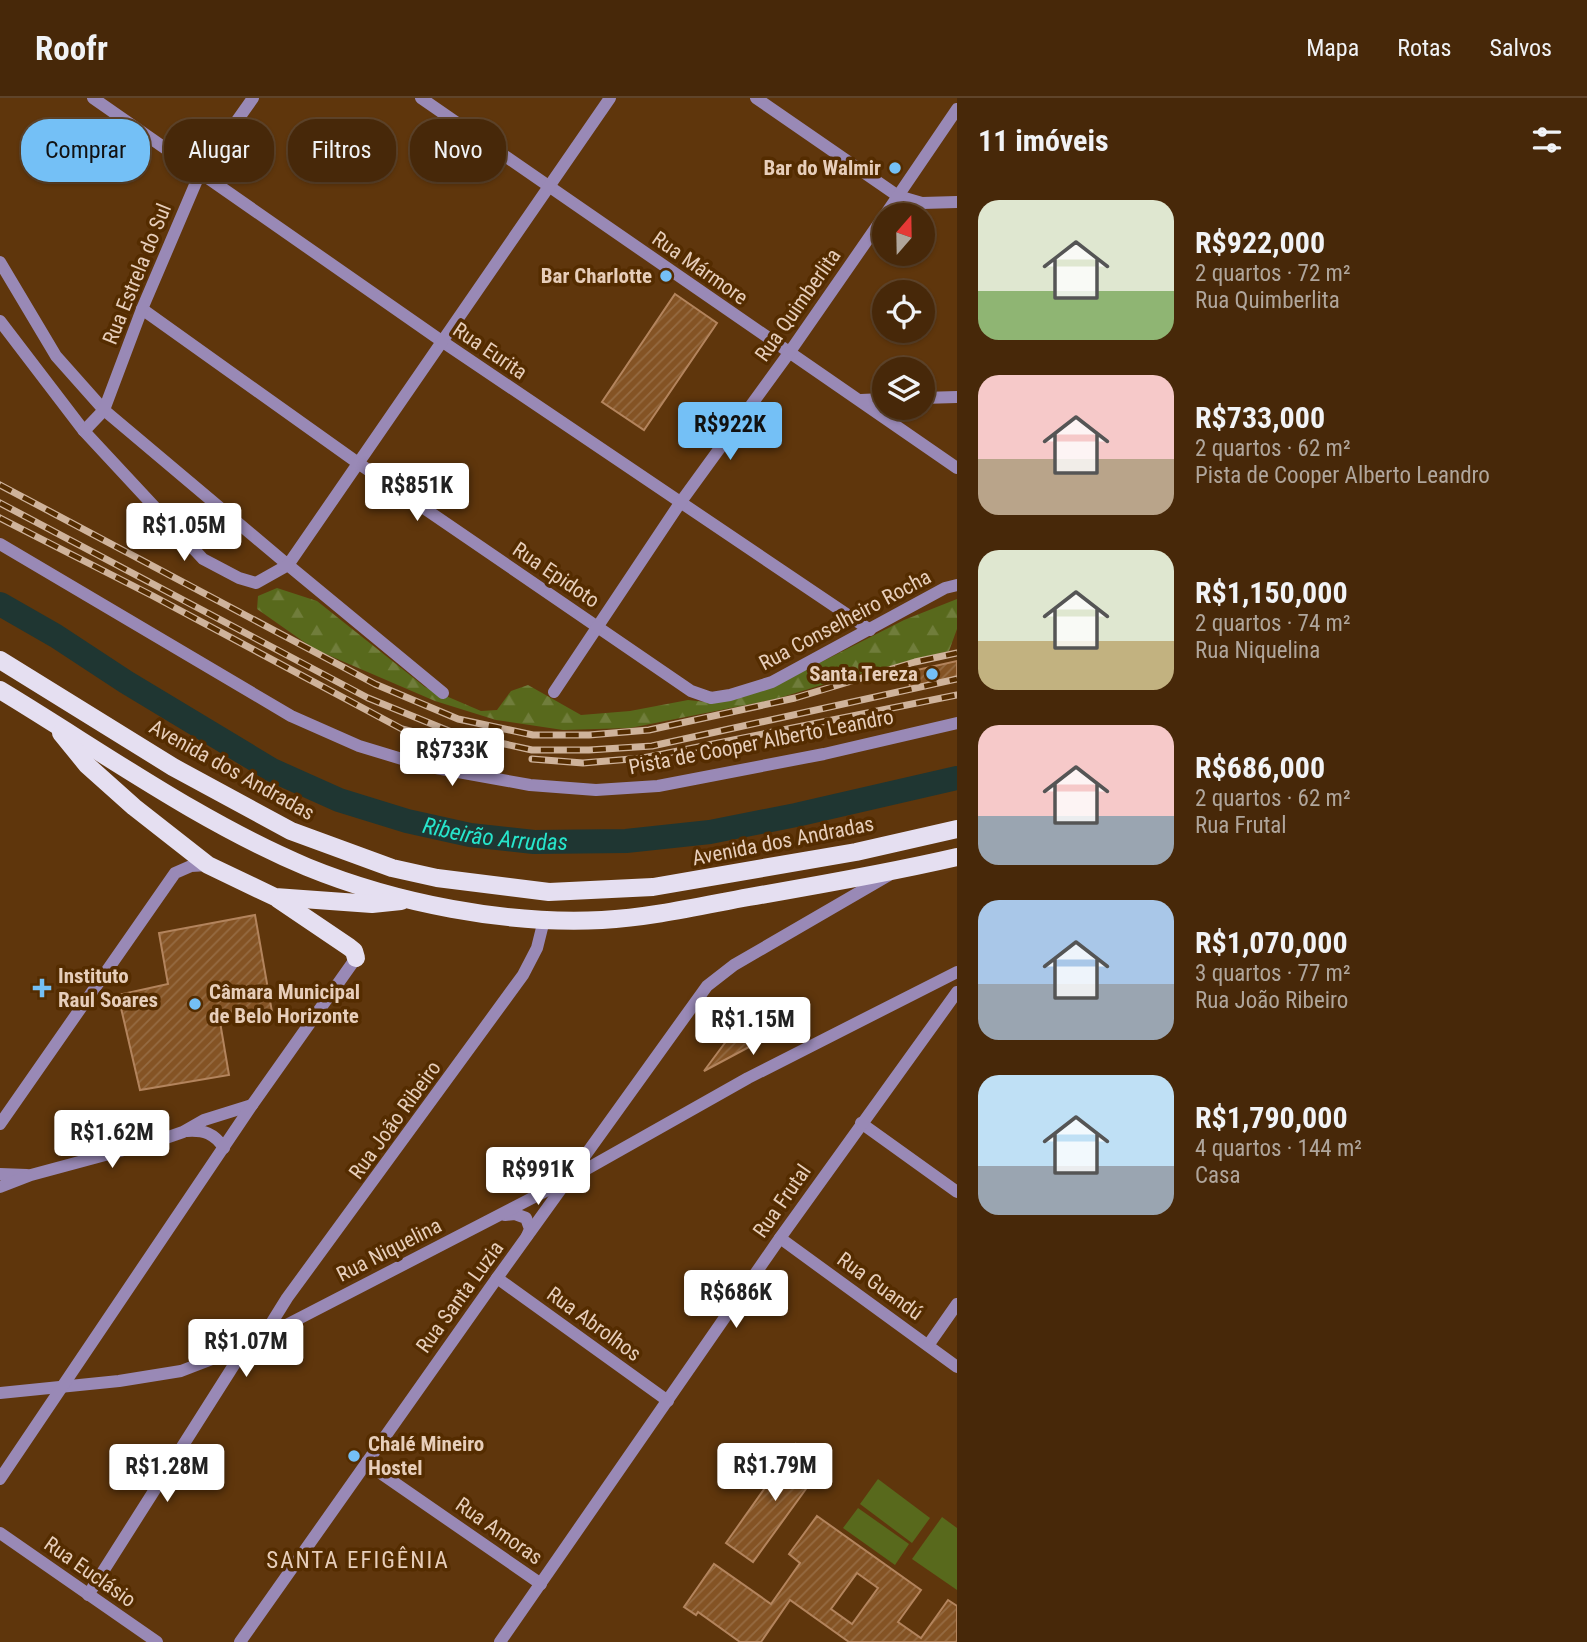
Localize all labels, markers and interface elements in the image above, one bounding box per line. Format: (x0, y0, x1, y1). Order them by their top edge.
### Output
text: Roofr (35, 29, 108, 68)
text: Mapa (1306, 34, 1359, 62)
text: Rotas (1397, 34, 1451, 62)
text: Salvos (1489, 34, 1552, 62)
chip: Comprar (21, 119, 150, 182)
chip: Alugar (164, 119, 274, 182)
chip: Filtros (288, 119, 396, 182)
chip: Novo (410, 119, 506, 182)
icon: filters (1528, 121, 1566, 159)
text: 11 imóveis (978, 123, 1109, 158)
place label: Bar do Walmir (763, 156, 881, 180)
marker: Bar do Walmir (887, 160, 903, 176)
street label: Rua Estrela do Sul (98, 200, 176, 348)
north arrow (872, 203, 934, 266)
map controls (872, 203, 935, 420)
text: R$922,000 (1195, 225, 1325, 260)
street label: Rua Mármore (648, 226, 752, 310)
icon: home (1034, 228, 1118, 312)
street label: Rua Quimberlita (750, 244, 846, 366)
text: 2 quartos · 72 m² (1195, 260, 1351, 287)
place label: Bar Charlotte (541, 264, 652, 288)
marker: Bar Charlotte (658, 268, 674, 284)
button: locate (872, 280, 935, 343)
text: Rua Quimberlita (1195, 287, 1340, 314)
street label: Rua Eurita (448, 318, 532, 384)
button: layers (872, 357, 935, 420)
text: R$733,000 (1195, 400, 1325, 435)
pin: R$922K (673, 402, 787, 462)
icon: home (1034, 403, 1118, 487)
text: R$922K (694, 411, 766, 438)
text: 2 quartos · 62 m² (1195, 435, 1351, 462)
text: Pista de Cooper Alberto Leandro (1195, 462, 1490, 489)
pin: R$851K (360, 464, 474, 523)
text: R$851K (381, 472, 453, 499)
pin: R$1.05M (119, 504, 249, 563)
text: R$1.05M (142, 512, 226, 539)
street label: Rua Epidoto (508, 537, 604, 613)
street label: Rua Conselheiro Rocha (755, 565, 935, 675)
text: R$1,150,000 (1195, 575, 1348, 610)
icon: home (1034, 578, 1118, 662)
text: 2 quartos · 74 m² (1195, 610, 1351, 637)
text: Rua Niquelina (1195, 637, 1320, 664)
place label: Santa Tereza (809, 662, 918, 686)
marker: Santa Tereza (924, 666, 940, 682)
street label: Pista de Cooper Alberto Leandro (627, 705, 895, 779)
street label: Avenida dos Andradas (145, 715, 319, 825)
pin: R$733K (395, 728, 509, 788)
text: R$733K (416, 737, 488, 764)
text: R$686,000 (1195, 750, 1325, 785)
icon: home (1034, 753, 1118, 837)
text: 2 quartos · 62 m² (1195, 785, 1351, 812)
water label: Ribeirão Arrudas (420, 812, 568, 856)
street label: Avenida dos Andradas (690, 812, 876, 870)
text: Rua Frutal (1195, 812, 1287, 839)
text: R$1,070,000 (1195, 925, 1348, 960)
icon: home (1034, 928, 1118, 1012)
text: 3 quartos · 77 m² (1195, 960, 1351, 987)
place label: Instituto Raul Soares (58, 964, 158, 1012)
marker: Instituto Raul Soares (32, 978, 52, 998)
place label: Câmara Municipal de Belo Horizonte (209, 980, 360, 1028)
text: Rua João Ribeiro (1195, 987, 1348, 1014)
marker: Câmara Municipal de Belo Horizonte (187, 996, 203, 1012)
pin: R$1.15M (688, 998, 818, 1057)
text: R$1.15M (711, 1006, 795, 1033)
street label: Rua João Ribeiro (344, 1056, 446, 1184)
text: R$1,790,000 (1195, 1100, 1348, 1135)
icon: home (1034, 1103, 1118, 1187)
pin: R$1.62M (47, 1110, 177, 1170)
text: R$1.62M (70, 1119, 154, 1146)
text: 4 quartos · 144 m² (1195, 1135, 1362, 1162)
pin: R$991K (481, 1148, 595, 1207)
text: R$991K (502, 1156, 574, 1183)
street label: Rua Frutal (748, 1160, 816, 1242)
text: Casa (1195, 1162, 1241, 1189)
street label: Rua Niquelina (333, 1213, 445, 1287)
street label: Rua Santa Luzia (411, 1236, 509, 1358)
street label: Rua Guandú (833, 1247, 927, 1325)
pin: R$686K (679, 1270, 793, 1330)
text: R$686K (700, 1279, 772, 1306)
street label: Rua Abrolhos (542, 1282, 646, 1366)
pin: R$1.07M (181, 1320, 311, 1379)
text: R$1.07M (204, 1328, 288, 1355)
place label: Chalé Mineiro Hostel (368, 1432, 484, 1480)
pin: R$1.28M (102, 1444, 232, 1504)
pin: R$1.79M (710, 1444, 840, 1503)
marker: Chalé Mineiro Hostel (346, 1448, 362, 1464)
text: R$1.79M (733, 1452, 817, 1479)
text: R$1.28M (125, 1453, 209, 1480)
street label: Rua Amoras (451, 1492, 547, 1570)
street label: Rua Euclásio (40, 1532, 140, 1612)
district label: SANTA EFIGÊNIA (266, 1546, 450, 1574)

